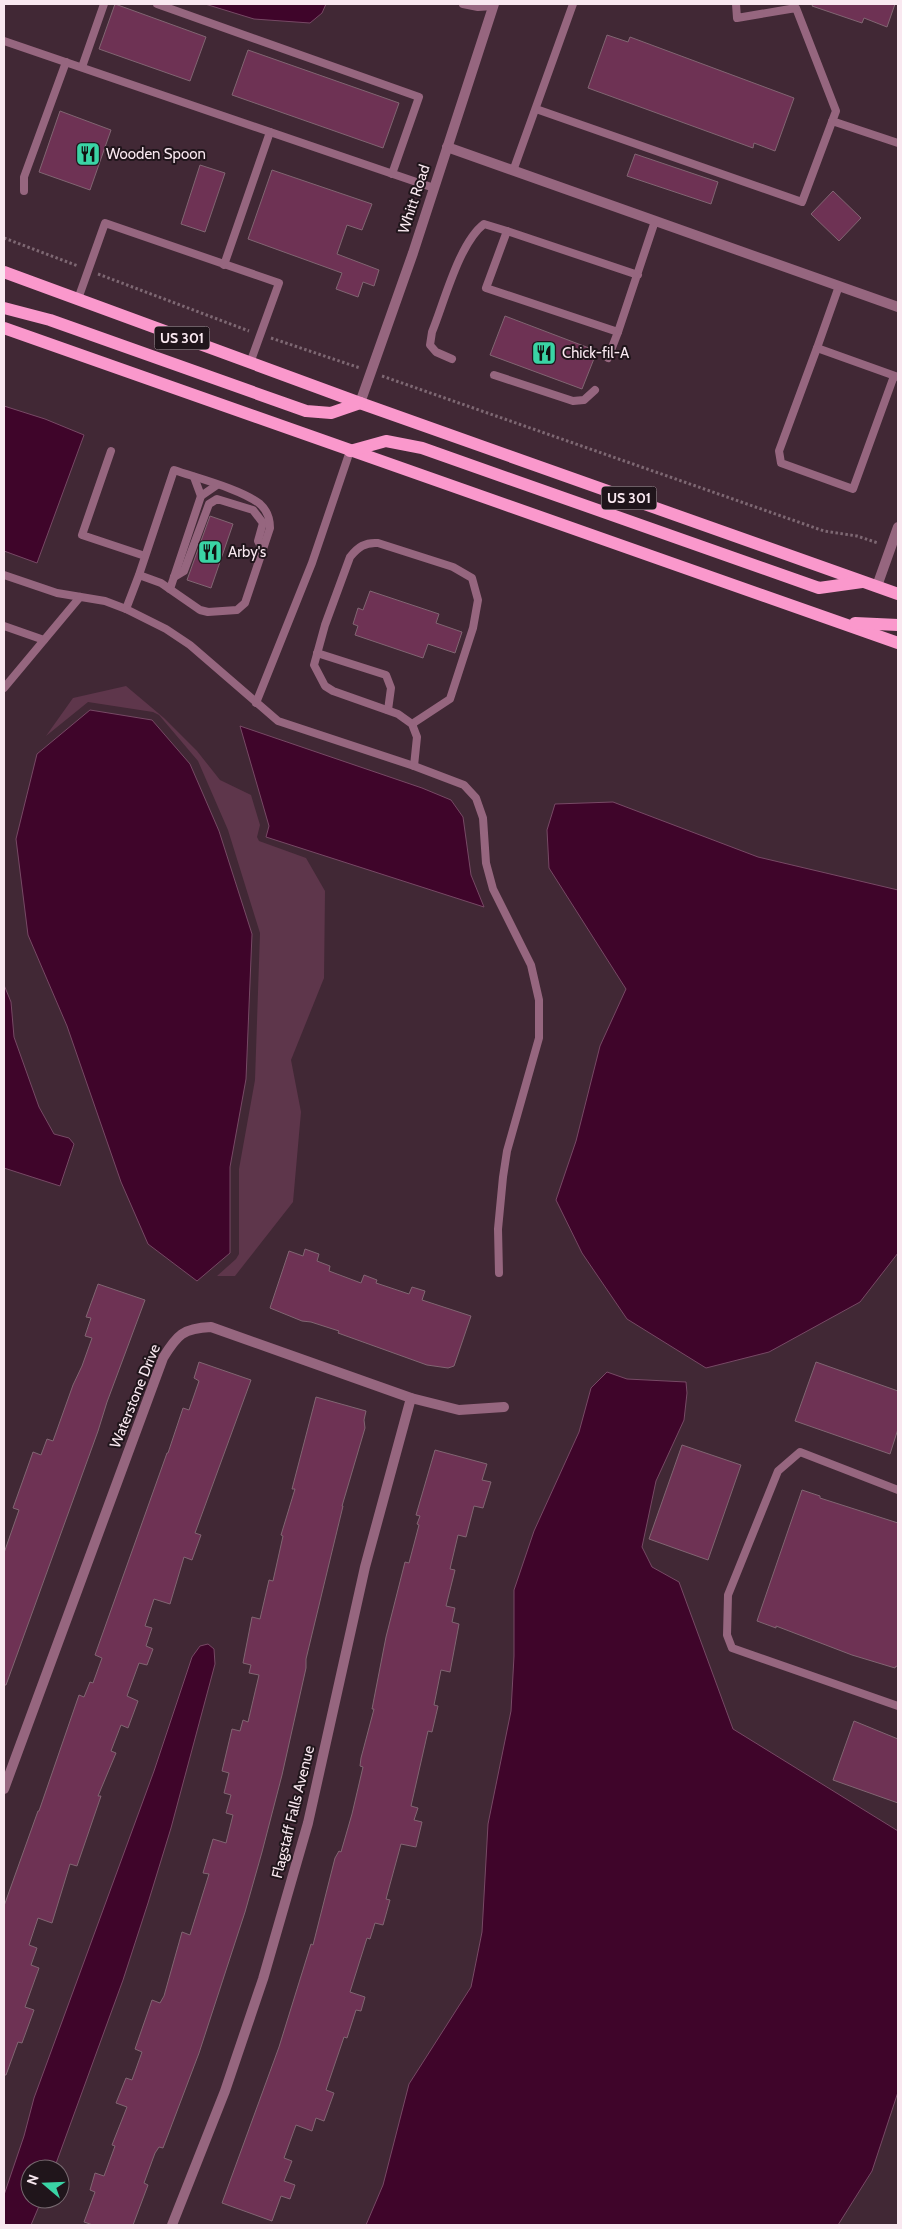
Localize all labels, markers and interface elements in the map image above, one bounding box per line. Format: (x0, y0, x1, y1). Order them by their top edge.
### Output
restaurant icon: Wooden Spoon (75, 141, 101, 167)
place label: Wooden Spoon (106, 145, 206, 163)
street label: Whitt Road (394, 162, 434, 236)
road number: US 301 (154, 326, 210, 349)
restaurant icon: Chick-fil-A (531, 340, 557, 366)
place label: Chick-fil-A (562, 344, 630, 362)
road number: US 301 (602, 486, 656, 509)
restaurant icon: Arby's (197, 539, 223, 565)
place label: Arby's (228, 543, 266, 561)
street label: Waterstone Drive (106, 1341, 164, 1451)
street label: Flagstaff Falls Avenue (268, 1743, 318, 1880)
north arrow (20, 2159, 70, 2209)
text: N (23, 2172, 43, 2187)

